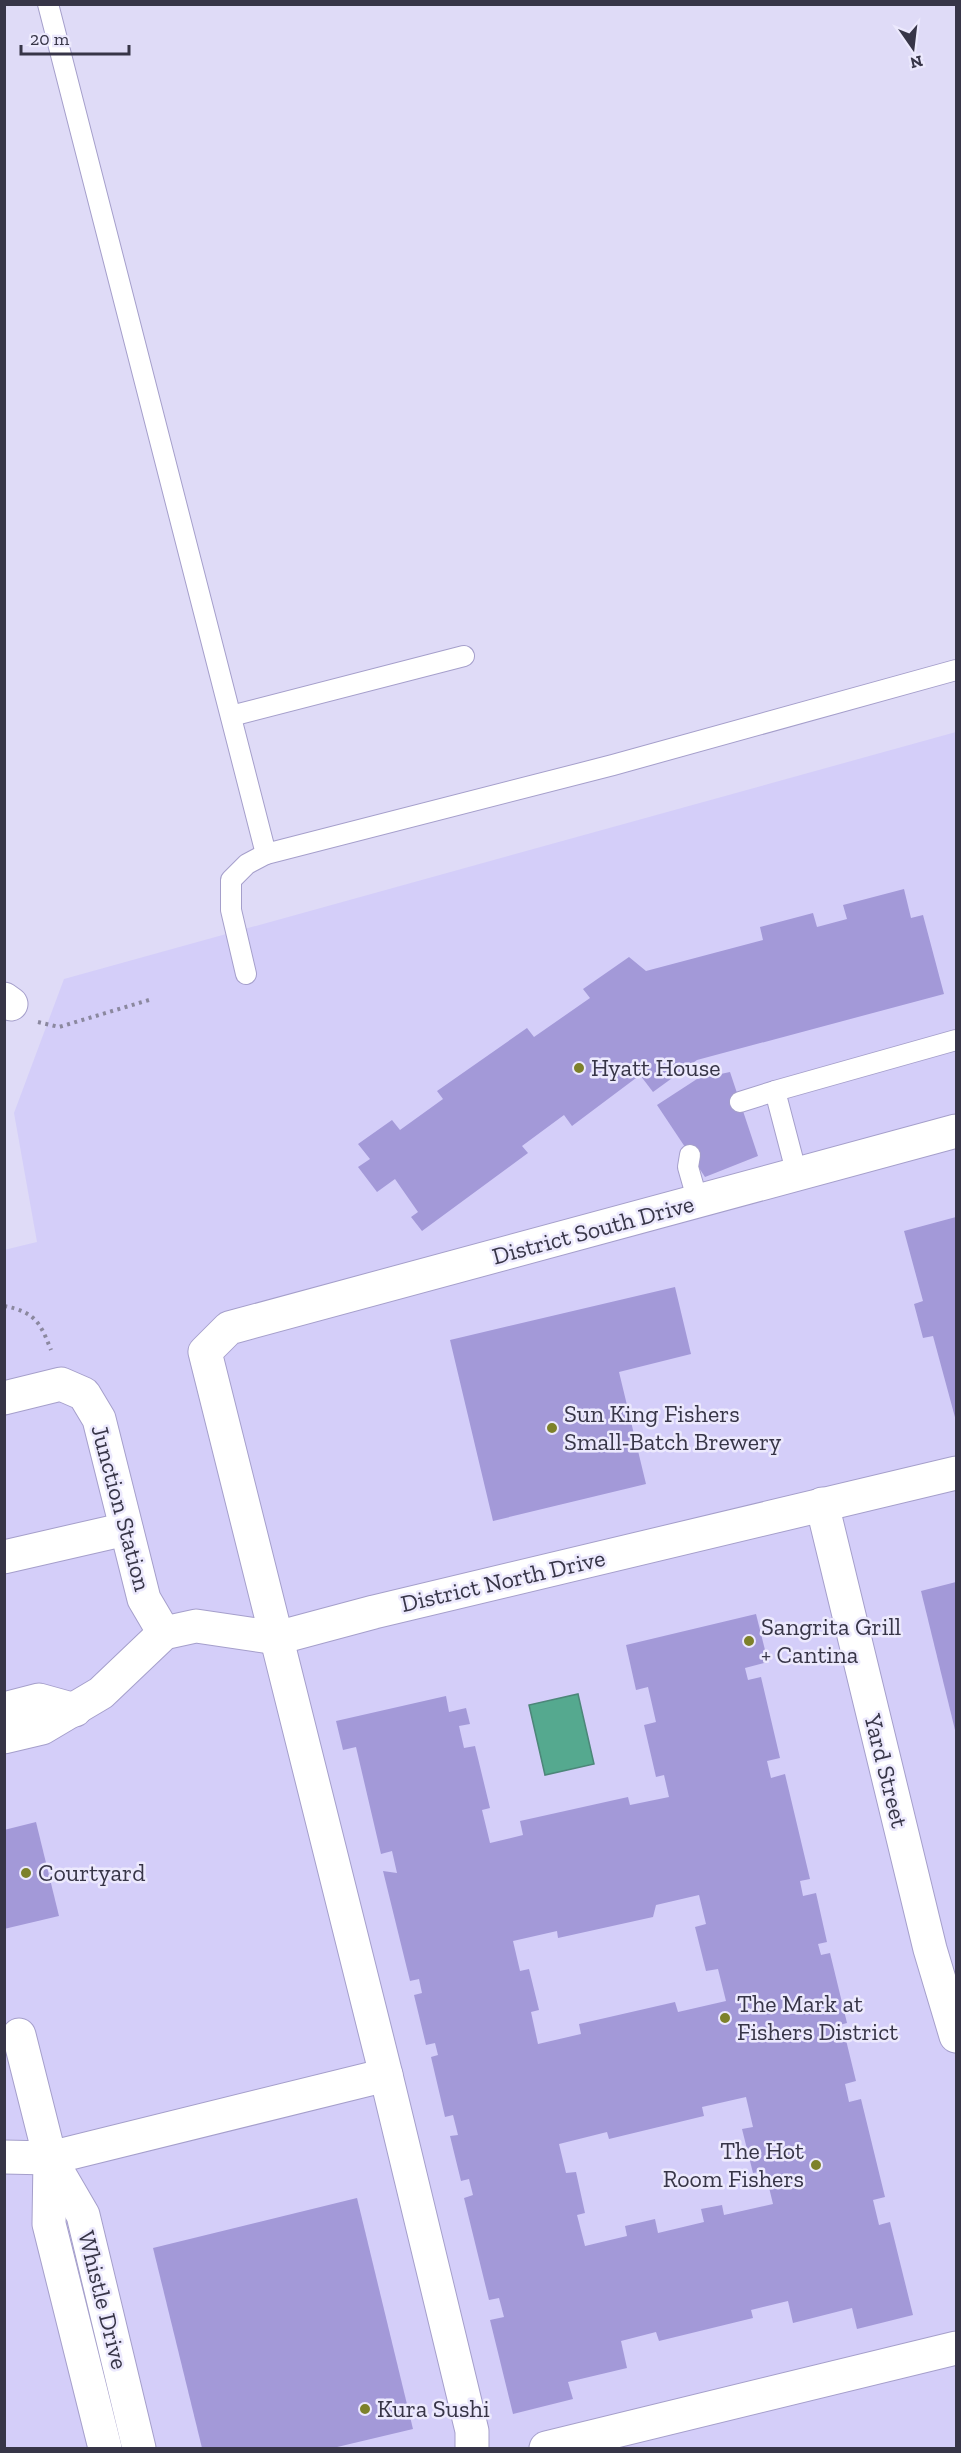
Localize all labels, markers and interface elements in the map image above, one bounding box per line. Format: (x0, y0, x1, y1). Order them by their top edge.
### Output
scale bar (21, 18, 129, 56)
north arrow (883, 18, 943, 78)
text: 20 m (30, 28, 70, 50)
text: N (908, 51, 925, 73)
place label: Hyatt House (591, 1053, 721, 1082)
marker: Hyatt House (572, 1061, 586, 1075)
street label: District South Drive (489, 1189, 697, 1270)
place label: Sun King Fishers Small-Batch Brewery (564, 1399, 782, 1456)
marker: Sun King Fishers Small-Batch Brewery (545, 1421, 559, 1435)
street label: Junction Station (85, 1422, 158, 1594)
street label: District North Drive (398, 1543, 608, 1618)
place label: Sangrita Grill + Cantina (761, 1612, 901, 1669)
marker: Sangrita Grill + Cantina (742, 1634, 756, 1648)
street label: Yard Street (858, 1710, 915, 1831)
place label: Courtyard (38, 1858, 145, 1887)
marker: Courtyard (19, 1866, 33, 1880)
place label: The Mark at Fishers District (737, 1989, 898, 2046)
marker: The Mark at Fishers District (718, 2011, 732, 2025)
place label: The Hot Room Fishers (663, 2136, 804, 2193)
marker: The Hot Room Fishers (809, 2158, 823, 2172)
street label: Whistle Drive (72, 2228, 135, 2372)
place label: Kura Sushi (377, 2394, 490, 2423)
marker: Kura Sushi (358, 2402, 372, 2416)

